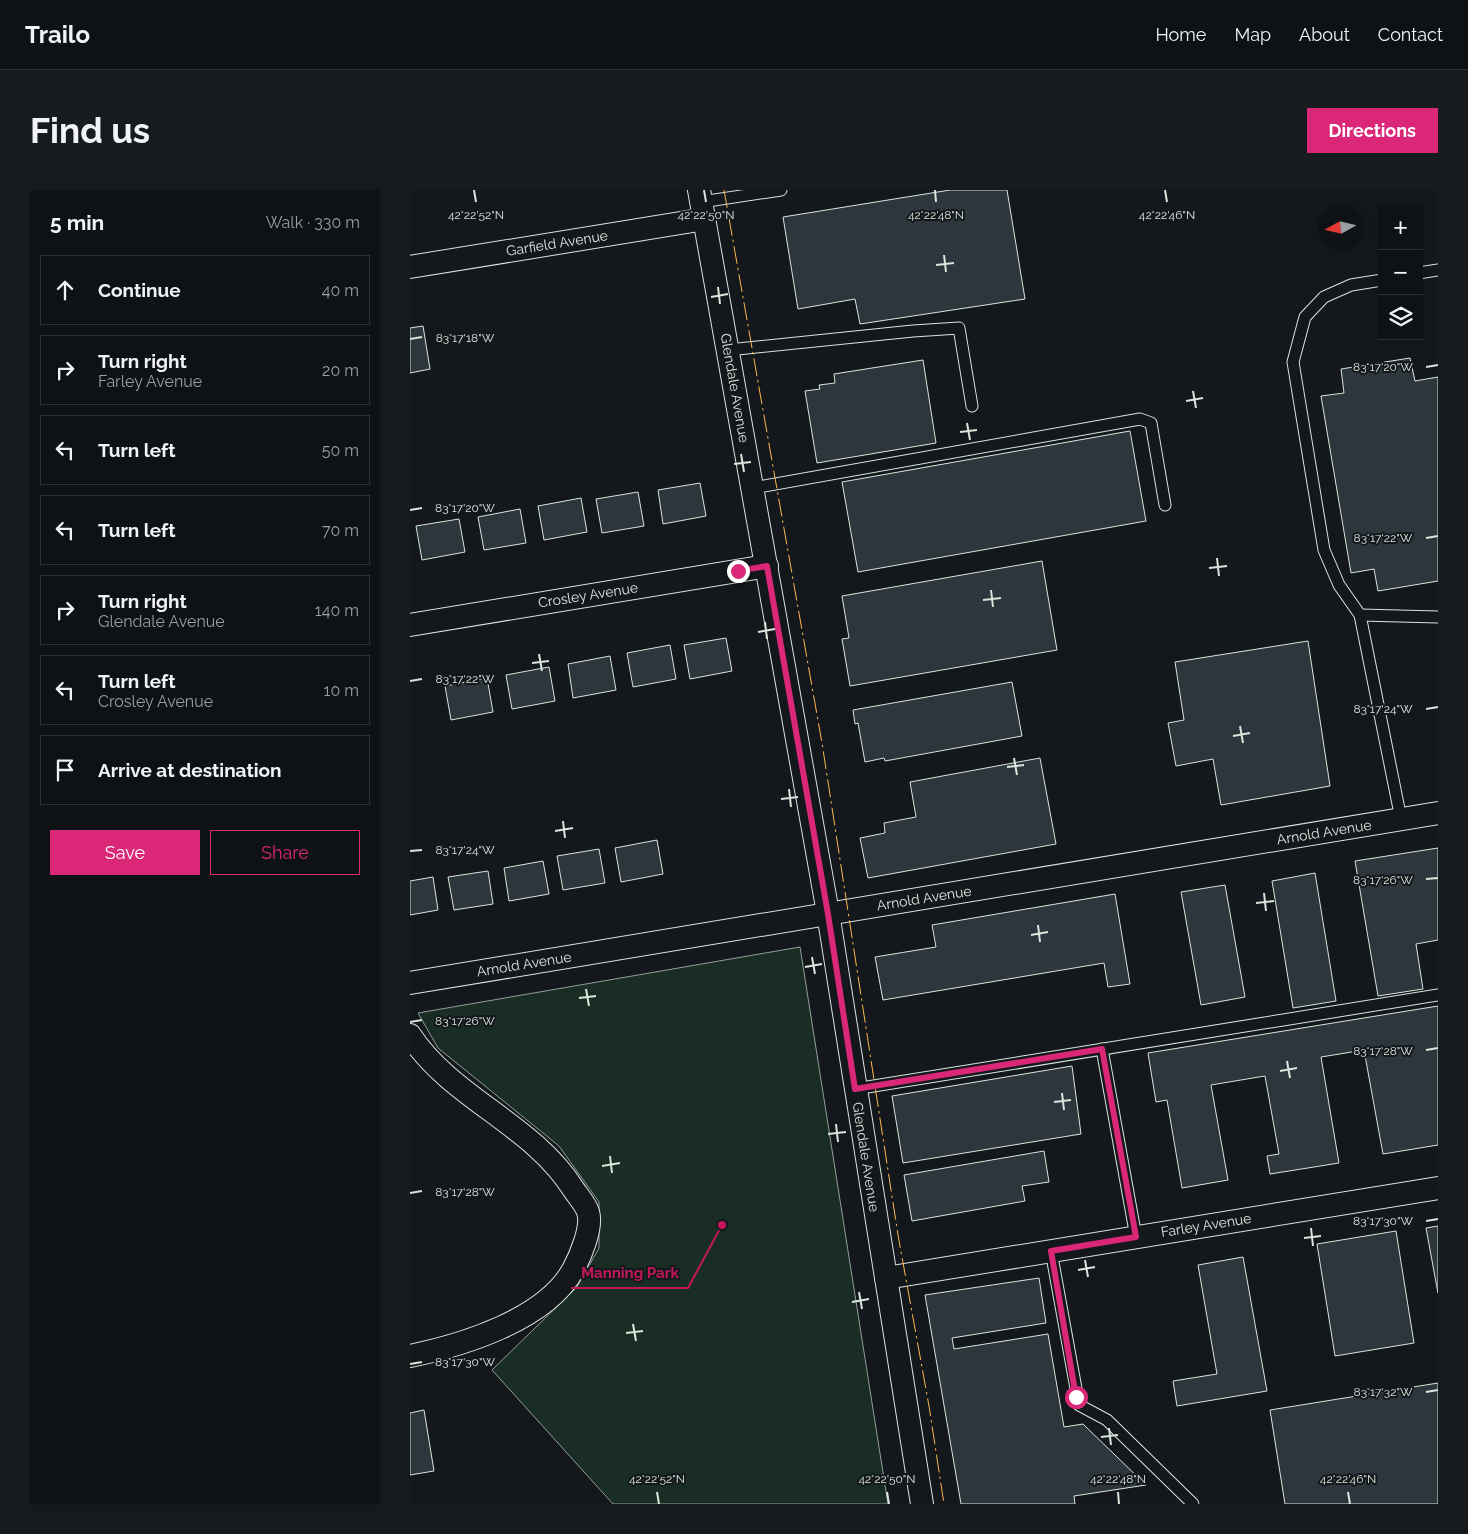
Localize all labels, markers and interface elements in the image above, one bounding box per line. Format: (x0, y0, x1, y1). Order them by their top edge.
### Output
text: Trailo (25, 20, 90, 49)
text: Home (1155, 24, 1206, 45)
text: Map (1234, 24, 1271, 45)
text: About (1299, 24, 1350, 45)
text: Contact (1378, 24, 1443, 45)
button: Directions (1307, 108, 1438, 153)
text: Find us (30, 110, 150, 151)
north arrow (1318, 205, 1363, 250)
map controls (1378, 205, 1423, 340)
button: + (1378, 205, 1423, 250)
text: 42°22'52"N (448, 208, 504, 222)
text: 42°22'50"N (677, 208, 735, 222)
text: 42°22'48"N (908, 208, 964, 222)
text: 42°22'46"N (1139, 208, 1195, 222)
text: 5 min (50, 210, 104, 235)
text: Walk · 330 m (266, 213, 360, 232)
street label: Garfield Avenue (505, 227, 609, 259)
button: − (1378, 250, 1423, 295)
icon: ahead (51, 276, 79, 304)
text: Continue (98, 279, 181, 301)
text: 40 m (322, 281, 359, 300)
button: layers (1378, 295, 1423, 340)
text: 83°17'18"W (436, 331, 495, 345)
street label: Glendale Avenue (717, 332, 753, 444)
text: Turn right (98, 350, 187, 372)
icon: right (51, 356, 79, 384)
text: 83°17'20"W (1353, 360, 1413, 374)
text: 20 m (322, 361, 359, 380)
text: Farley Avenue (98, 372, 202, 391)
icon: left (51, 436, 79, 464)
text: Turn left (98, 439, 175, 461)
text: 50 m (322, 441, 359, 460)
text: 83°17'20"W (435, 501, 495, 515)
icon: left (51, 516, 79, 544)
text: Turn left (98, 519, 175, 541)
text: 70 m (322, 521, 359, 540)
text: 83°17'22"W (1354, 531, 1413, 545)
route end (727, 560, 750, 583)
street label: Crosley Avenue (537, 579, 639, 611)
text: Turn right (98, 590, 187, 612)
icon: right (51, 596, 79, 624)
text: 140 m (315, 601, 359, 620)
text: Glendale Avenue (98, 612, 225, 631)
text: Turn left (98, 670, 175, 692)
text: 83°17'22"W (436, 672, 495, 686)
icon: left (51, 676, 79, 704)
text: 10 m (324, 681, 359, 700)
text: Crosley Avenue (98, 692, 213, 711)
text: 83°17'24"W (1353, 702, 1413, 716)
icon: arrive (51, 756, 79, 784)
text: Arrive at destination (98, 759, 282, 781)
street label: Arnold Avenue (1276, 817, 1372, 847)
button: Save (50, 830, 200, 875)
button: Share (210, 830, 360, 875)
text: 83°17'24"W (435, 843, 495, 857)
text: 83°17'26"W (1353, 873, 1413, 887)
street label: Arnold Avenue (876, 883, 972, 913)
street label: Arnold Avenue (476, 949, 572, 979)
text: 83°17'26"W (435, 1014, 495, 1028)
text: 83°17'28"W (1353, 1044, 1413, 1058)
street label: Glendale Avenue (849, 1101, 883, 1213)
text: 83°17'28"W (435, 1185, 495, 1199)
street label: Farley Avenue (1160, 1210, 1252, 1240)
text: 83°17'30"W (1353, 1214, 1413, 1228)
callout: Manning Park (571, 1258, 688, 1288)
text: Manning Park (581, 1264, 679, 1282)
text: 83°17'30"W (435, 1355, 495, 1369)
text: 83°17'32"W (1354, 1385, 1413, 1399)
route start (1065, 1386, 1088, 1409)
text: 42°22'52"N (629, 1472, 685, 1486)
text: 42°22'50"N (858, 1472, 916, 1486)
text: 42°22'48"N (1090, 1472, 1146, 1486)
text: 42°22'46"N (1320, 1472, 1376, 1486)

